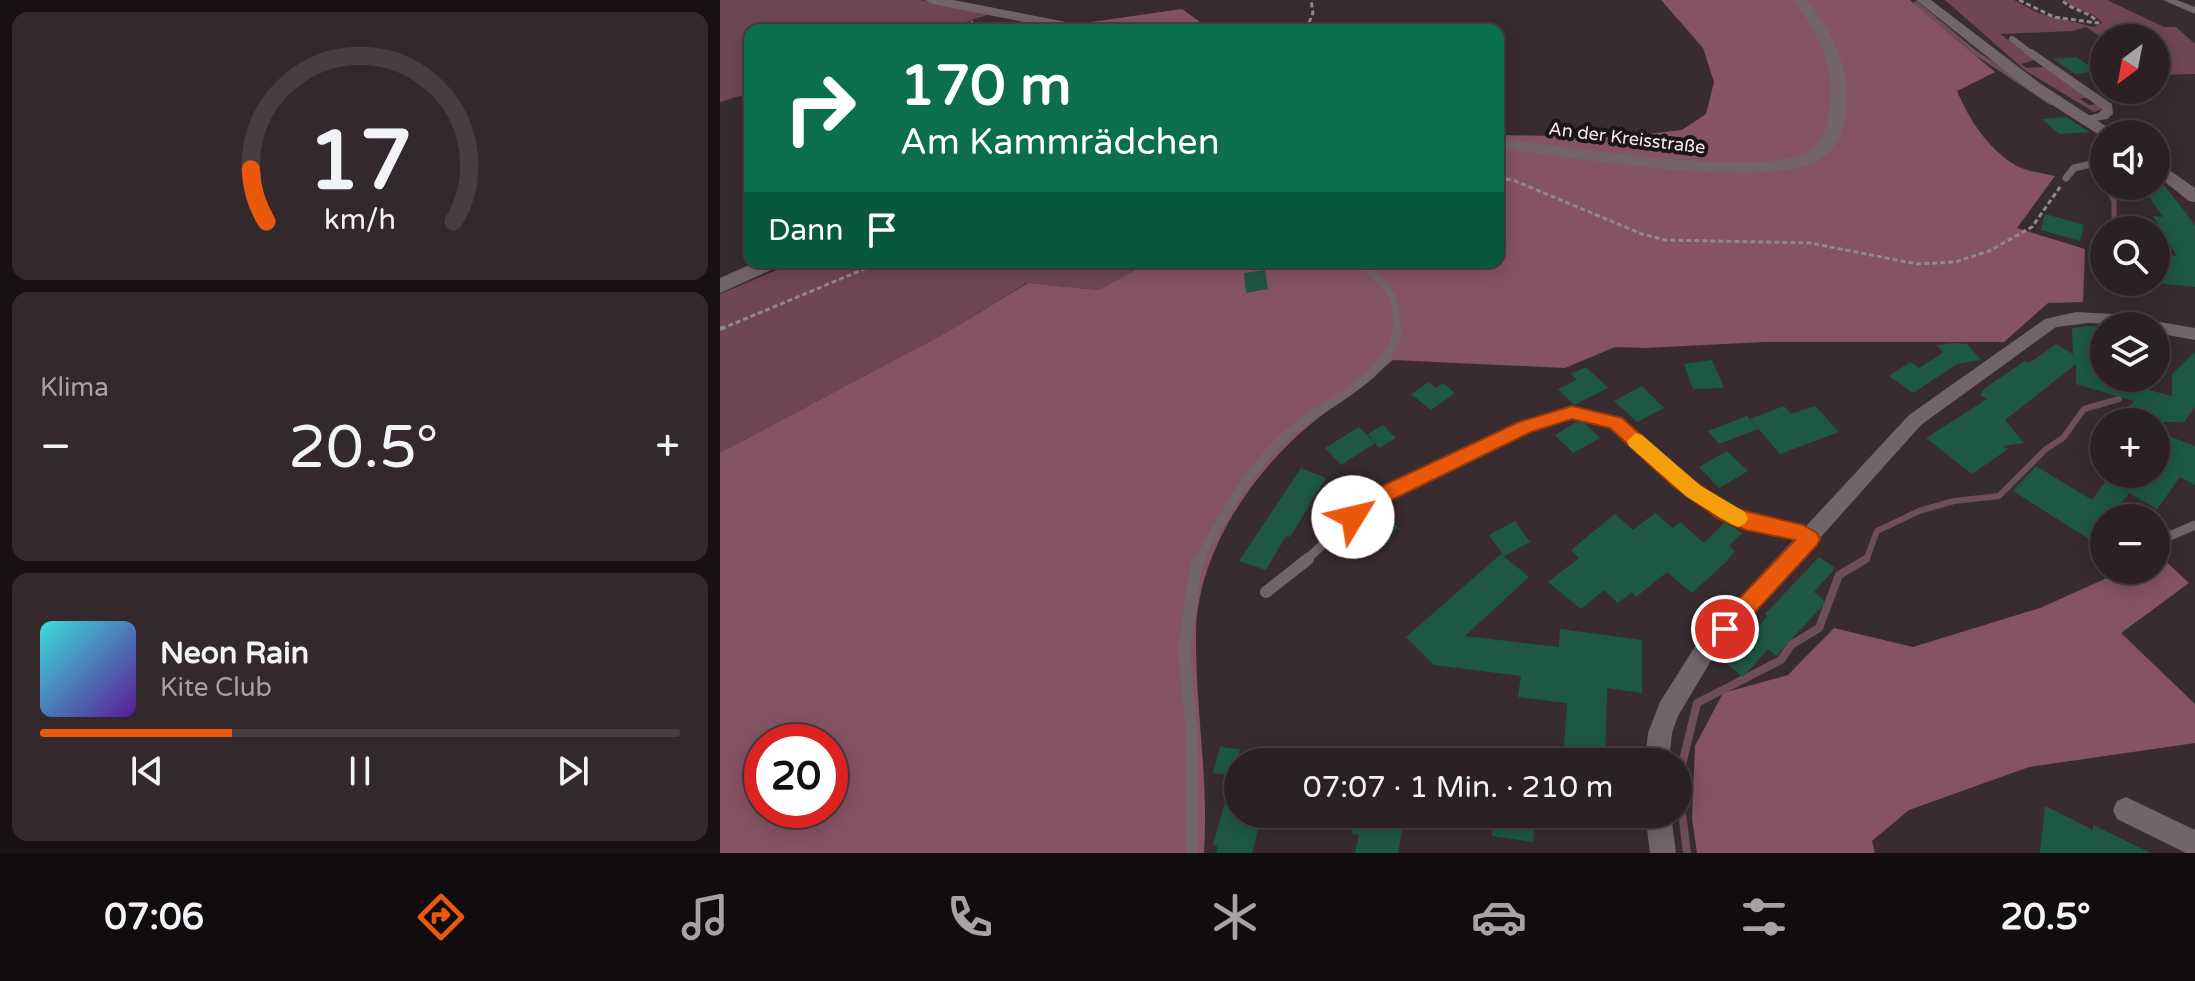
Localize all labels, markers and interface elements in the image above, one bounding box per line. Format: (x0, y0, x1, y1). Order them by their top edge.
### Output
north arrow (2090, 24, 2170, 104)
map controls (2090, 24, 2170, 584)
text: 170 m (900, 53, 1071, 120)
icon: right (768, 56, 872, 160)
text: 17 (308, 112, 412, 212)
street label: An der Kreisstraße (1547, 117, 1707, 159)
button: sound (2090, 120, 2170, 200)
text: Am Kammrädchen (900, 121, 1220, 164)
text: km/h (324, 203, 396, 237)
icon: arrive (860, 208, 904, 252)
text: Dann (768, 212, 844, 249)
button: search (2090, 216, 2170, 296)
button: layers (2090, 312, 2170, 392)
text: Klima (40, 372, 109, 403)
button: + (2090, 408, 2170, 488)
text: 20.5° (288, 412, 438, 484)
text: − (40, 421, 71, 474)
text: + (655, 421, 680, 474)
position arrow (1311, 475, 1395, 559)
button: − (2090, 504, 2170, 584)
pin (1691, 595, 1759, 663)
icon: arrive (1703, 607, 1747, 651)
text: Neon Rain (160, 635, 309, 672)
text: Kite Club (160, 672, 272, 703)
speed limit sign: 20 (744, 724, 848, 828)
icon: previous (125, 749, 169, 793)
icon: pause (338, 749, 382, 793)
icon: next (551, 749, 595, 793)
text: 07:07 · 1 Min. · 210 m (1303, 769, 1613, 806)
icon: directions (413, 889, 469, 945)
icon: music (677, 889, 733, 945)
icon: phone (942, 889, 998, 945)
icon: climate (1207, 889, 1263, 945)
icon: car (1471, 889, 1527, 945)
icon: filters (1736, 889, 1792, 945)
text: 07:06 (104, 896, 204, 939)
text: 20.5° (2001, 896, 2091, 939)

